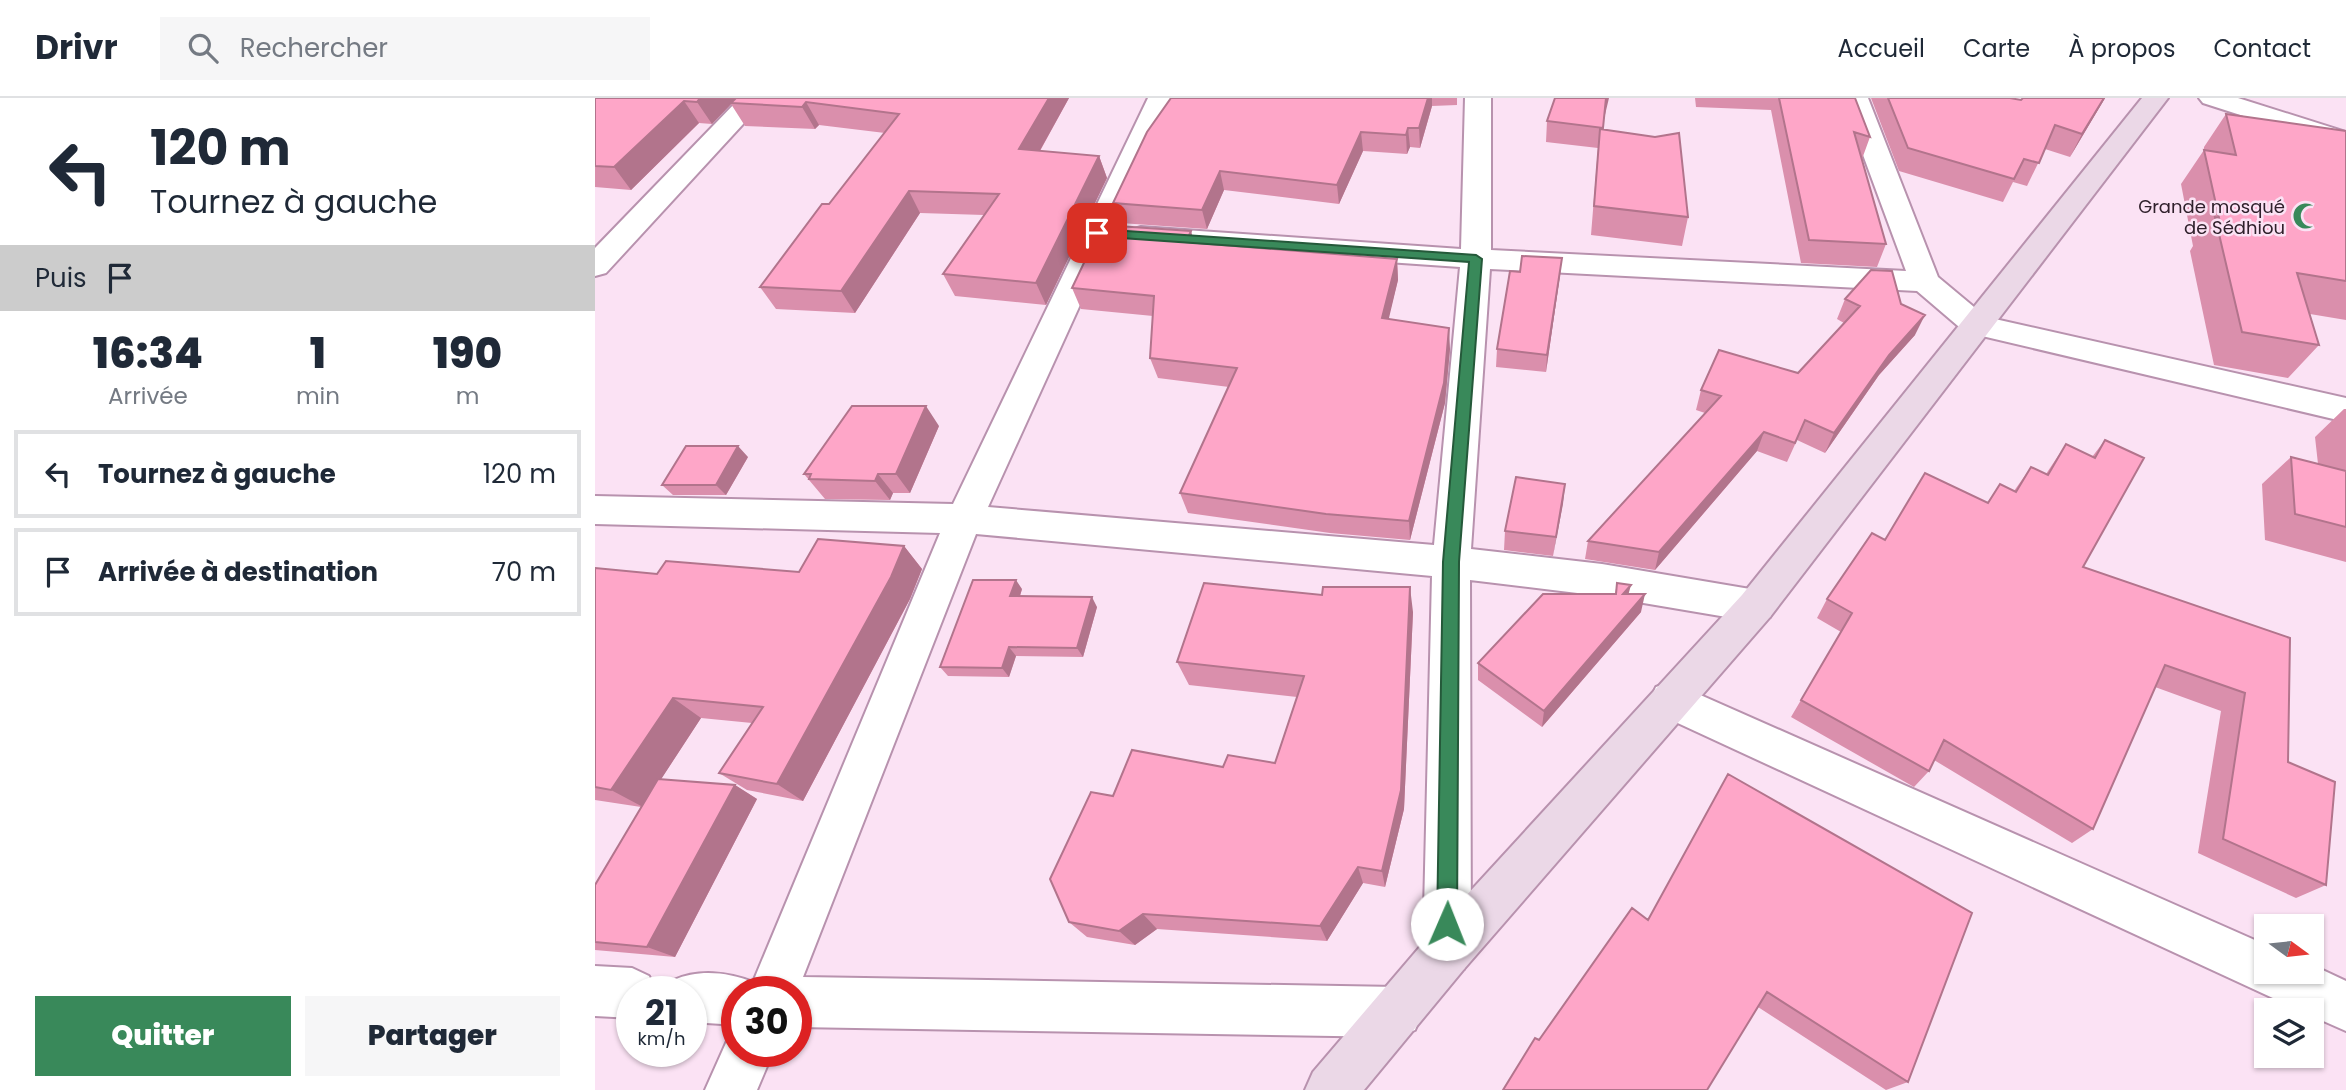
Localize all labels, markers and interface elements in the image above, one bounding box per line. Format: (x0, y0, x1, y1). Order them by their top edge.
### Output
search box (160, 17, 650, 80)
text: Drivr (35, 24, 118, 71)
icon: search (184, 29, 222, 67)
text: Rechercher (240, 30, 388, 66)
text: Accueil (1838, 32, 1925, 65)
text: Carte (1963, 32, 2030, 65)
text: À propos (2068, 32, 2175, 65)
text: Contact (2213, 32, 2311, 65)
text: 120 m (150, 114, 291, 182)
icon: left (35, 126, 126, 217)
text: Tournez à gauche (150, 179, 437, 224)
place label: Grande mosqué de Sédhiou (2138, 194, 2285, 240)
mosque icon: Grande mosqué de Sédhiou (2291, 201, 2321, 231)
pin (1067, 203, 1127, 263)
icon: arrive (1078, 214, 1116, 252)
icon: arrive (101, 259, 139, 297)
text: Puis (35, 260, 87, 296)
text: 16:34 (93, 324, 203, 383)
text: 1 (310, 324, 326, 383)
text: 190 (433, 324, 502, 383)
text: Arrivée (108, 380, 188, 412)
text: min (296, 380, 340, 412)
text: m (456, 380, 479, 412)
icon: left (39, 455, 77, 493)
text: Tournez à gauche (98, 456, 336, 492)
text: 120 m (483, 456, 556, 492)
icon: arrive (39, 553, 77, 591)
text: Arrivée à destination (98, 554, 378, 590)
text: 70 m (492, 554, 556, 590)
position arrow (1410, 887, 1484, 961)
north arrow (2254, 914, 2324, 984)
map controls (2254, 914, 2324, 1068)
speed limit sign: 30 (721, 976, 812, 1067)
text: 21 (645, 988, 678, 1037)
button: Quitter (35, 996, 291, 1076)
button: Partager (305, 996, 560, 1076)
button: layers (2254, 998, 2324, 1068)
text: km/h (638, 1026, 685, 1051)

